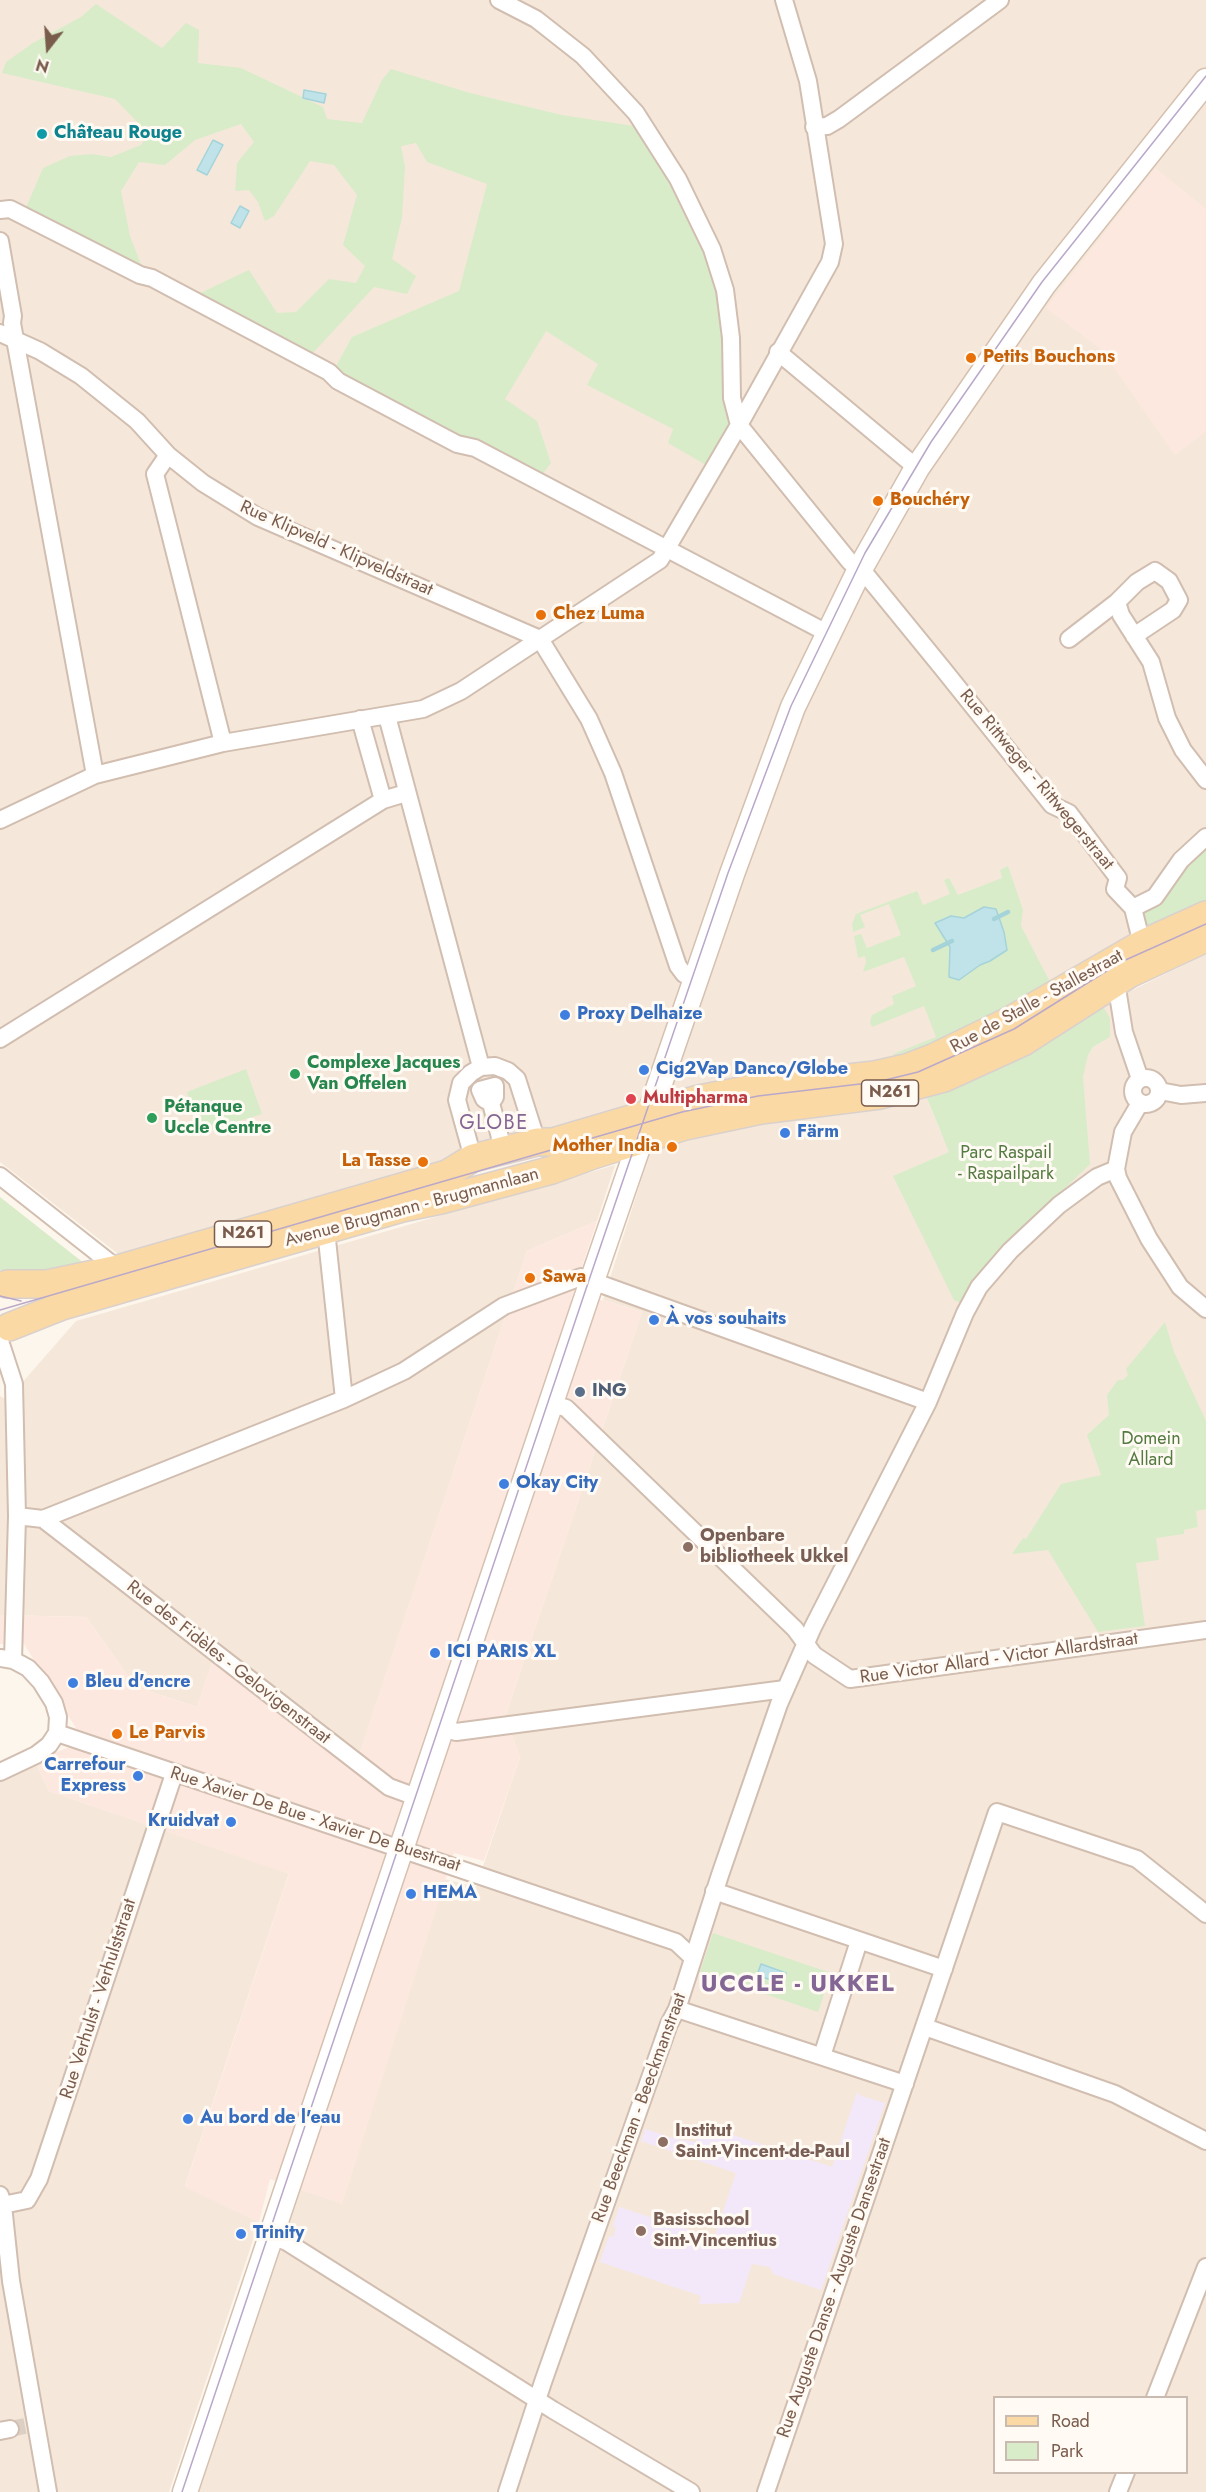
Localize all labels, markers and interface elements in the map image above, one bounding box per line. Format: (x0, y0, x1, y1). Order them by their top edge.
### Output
north arrow (18, 18, 78, 78)
text: N (33, 53, 52, 79)
place label: Château Rouge (54, 123, 182, 145)
marker: Château Rouge (35, 127, 49, 141)
place label: Petits Bouchons (983, 347, 1115, 369)
marker: Petits Bouchons (964, 351, 978, 365)
place label: Bouchéry (890, 490, 970, 512)
marker: Bouchéry (871, 494, 885, 508)
street label: Rue Klipveld - Klipveldstraat (236, 497, 436, 601)
place label: Chez Luma (553, 604, 645, 626)
marker: Chez Luma (534, 608, 548, 622)
street label: Rue Rittweger - Rittwegerstraat (954, 685, 1118, 875)
street label: Rue de Stalle - Stallestraat (947, 946, 1127, 1058)
place label: Proxy Delhaize (577, 1004, 703, 1026)
marker: Proxy Delhaize (558, 1008, 572, 1022)
place label: Complexe Jacques Van Offelen (307, 1053, 461, 1096)
place label: Cig2Vap Danco/Globe (656, 1059, 848, 1081)
marker: Cig2Vap Danco/Globe (637, 1063, 651, 1077)
marker: Complexe Jacques Van Offelen (288, 1067, 302, 1081)
road number: N261 (862, 1080, 918, 1106)
place label: Multipharma (643, 1088, 748, 1110)
marker: Multipharma (624, 1092, 638, 1106)
place label: Pétanque Uccle Centre (164, 1097, 271, 1140)
marker: Pétanque Uccle Centre (145, 1111, 159, 1125)
district label: GLOBE (459, 1112, 529, 1136)
place label: Färm (797, 1122, 839, 1144)
marker: Färm (778, 1126, 792, 1140)
place label: Mother India (552, 1136, 660, 1158)
marker: Mother India (665, 1140, 679, 1154)
park label: Parc Raspail - Raspailpark (958, 1143, 1054, 1186)
place label: La Tasse (342, 1151, 411, 1173)
marker: La Tasse (416, 1155, 430, 1169)
street label: Avenue Brugmann - Brugmannlaan (283, 1164, 541, 1252)
road number: N261 (214, 1221, 272, 1247)
place label: Sawa (542, 1267, 586, 1289)
marker: Sawa (523, 1271, 537, 1285)
place label: À vos souhaits (666, 1309, 786, 1331)
marker: À vos souhaits (647, 1313, 661, 1327)
place label: ING (592, 1381, 627, 1403)
marker: ING (573, 1385, 587, 1399)
park label: Domein Allard (1121, 1429, 1181, 1472)
place label: Okay City (516, 1473, 598, 1495)
marker: Okay City (497, 1477, 511, 1491)
place label: Openbare bibliotheek Ukkel (700, 1526, 848, 1568)
marker: Openbare bibliotheek Ukkel (681, 1540, 695, 1554)
street label: Rue des Fidèles - Gelovigenstraat (122, 1577, 334, 1749)
street label: Rue Victor Allard - Victor Allardstraat (859, 1629, 1139, 1689)
place label: ICI PARIS XL (447, 1642, 556, 1664)
marker: ICI PARIS XL (428, 1646, 442, 1660)
place label: Bleu d'encre (85, 1672, 191, 1694)
marker: Bleu d'encre (66, 1676, 80, 1690)
place label: Le Parvis (129, 1723, 205, 1745)
marker: Le Parvis (110, 1727, 124, 1741)
place label: Carrefour Express (44, 1755, 126, 1798)
street label: Rue Xavier De Bue - Xavier De Buestraat (167, 1763, 463, 1877)
marker: Carrefour Express (131, 1769, 145, 1783)
place label: Kruidvat (148, 1811, 219, 1833)
marker: Kruidvat (224, 1815, 238, 1829)
place label: HEMA (423, 1883, 477, 1905)
marker: HEMA (404, 1887, 418, 1901)
street label: Rue Verhulst - Verhulststraat (56, 1896, 142, 2102)
district label: UCCLE - UKKEL (701, 1971, 895, 1999)
street label: Rue Beeckman - Beeckmanstraat (588, 1990, 692, 2226)
place label: Au bord de l'eau (200, 2108, 341, 2130)
marker: Au bord de l'eau (181, 2112, 195, 2126)
place label: Institut Saint-Vincent-de-Paul (675, 2121, 850, 2164)
marker: Institut Saint-Vincent-de-Paul (656, 2135, 670, 2149)
street label: Rue Auguste Danse - Auguste Dansestraat (773, 2135, 897, 2441)
place label: Basisschool Sint-Vincentius (653, 2210, 777, 2252)
place label: Trinity (253, 2223, 304, 2245)
marker: Basisschool Sint-Vincentius (634, 2224, 648, 2238)
marker: Trinity (234, 2227, 248, 2241)
legend (993, 2396, 1188, 2474)
text: Road (1051, 2408, 1090, 2434)
text: Park (1051, 2438, 1083, 2464)

